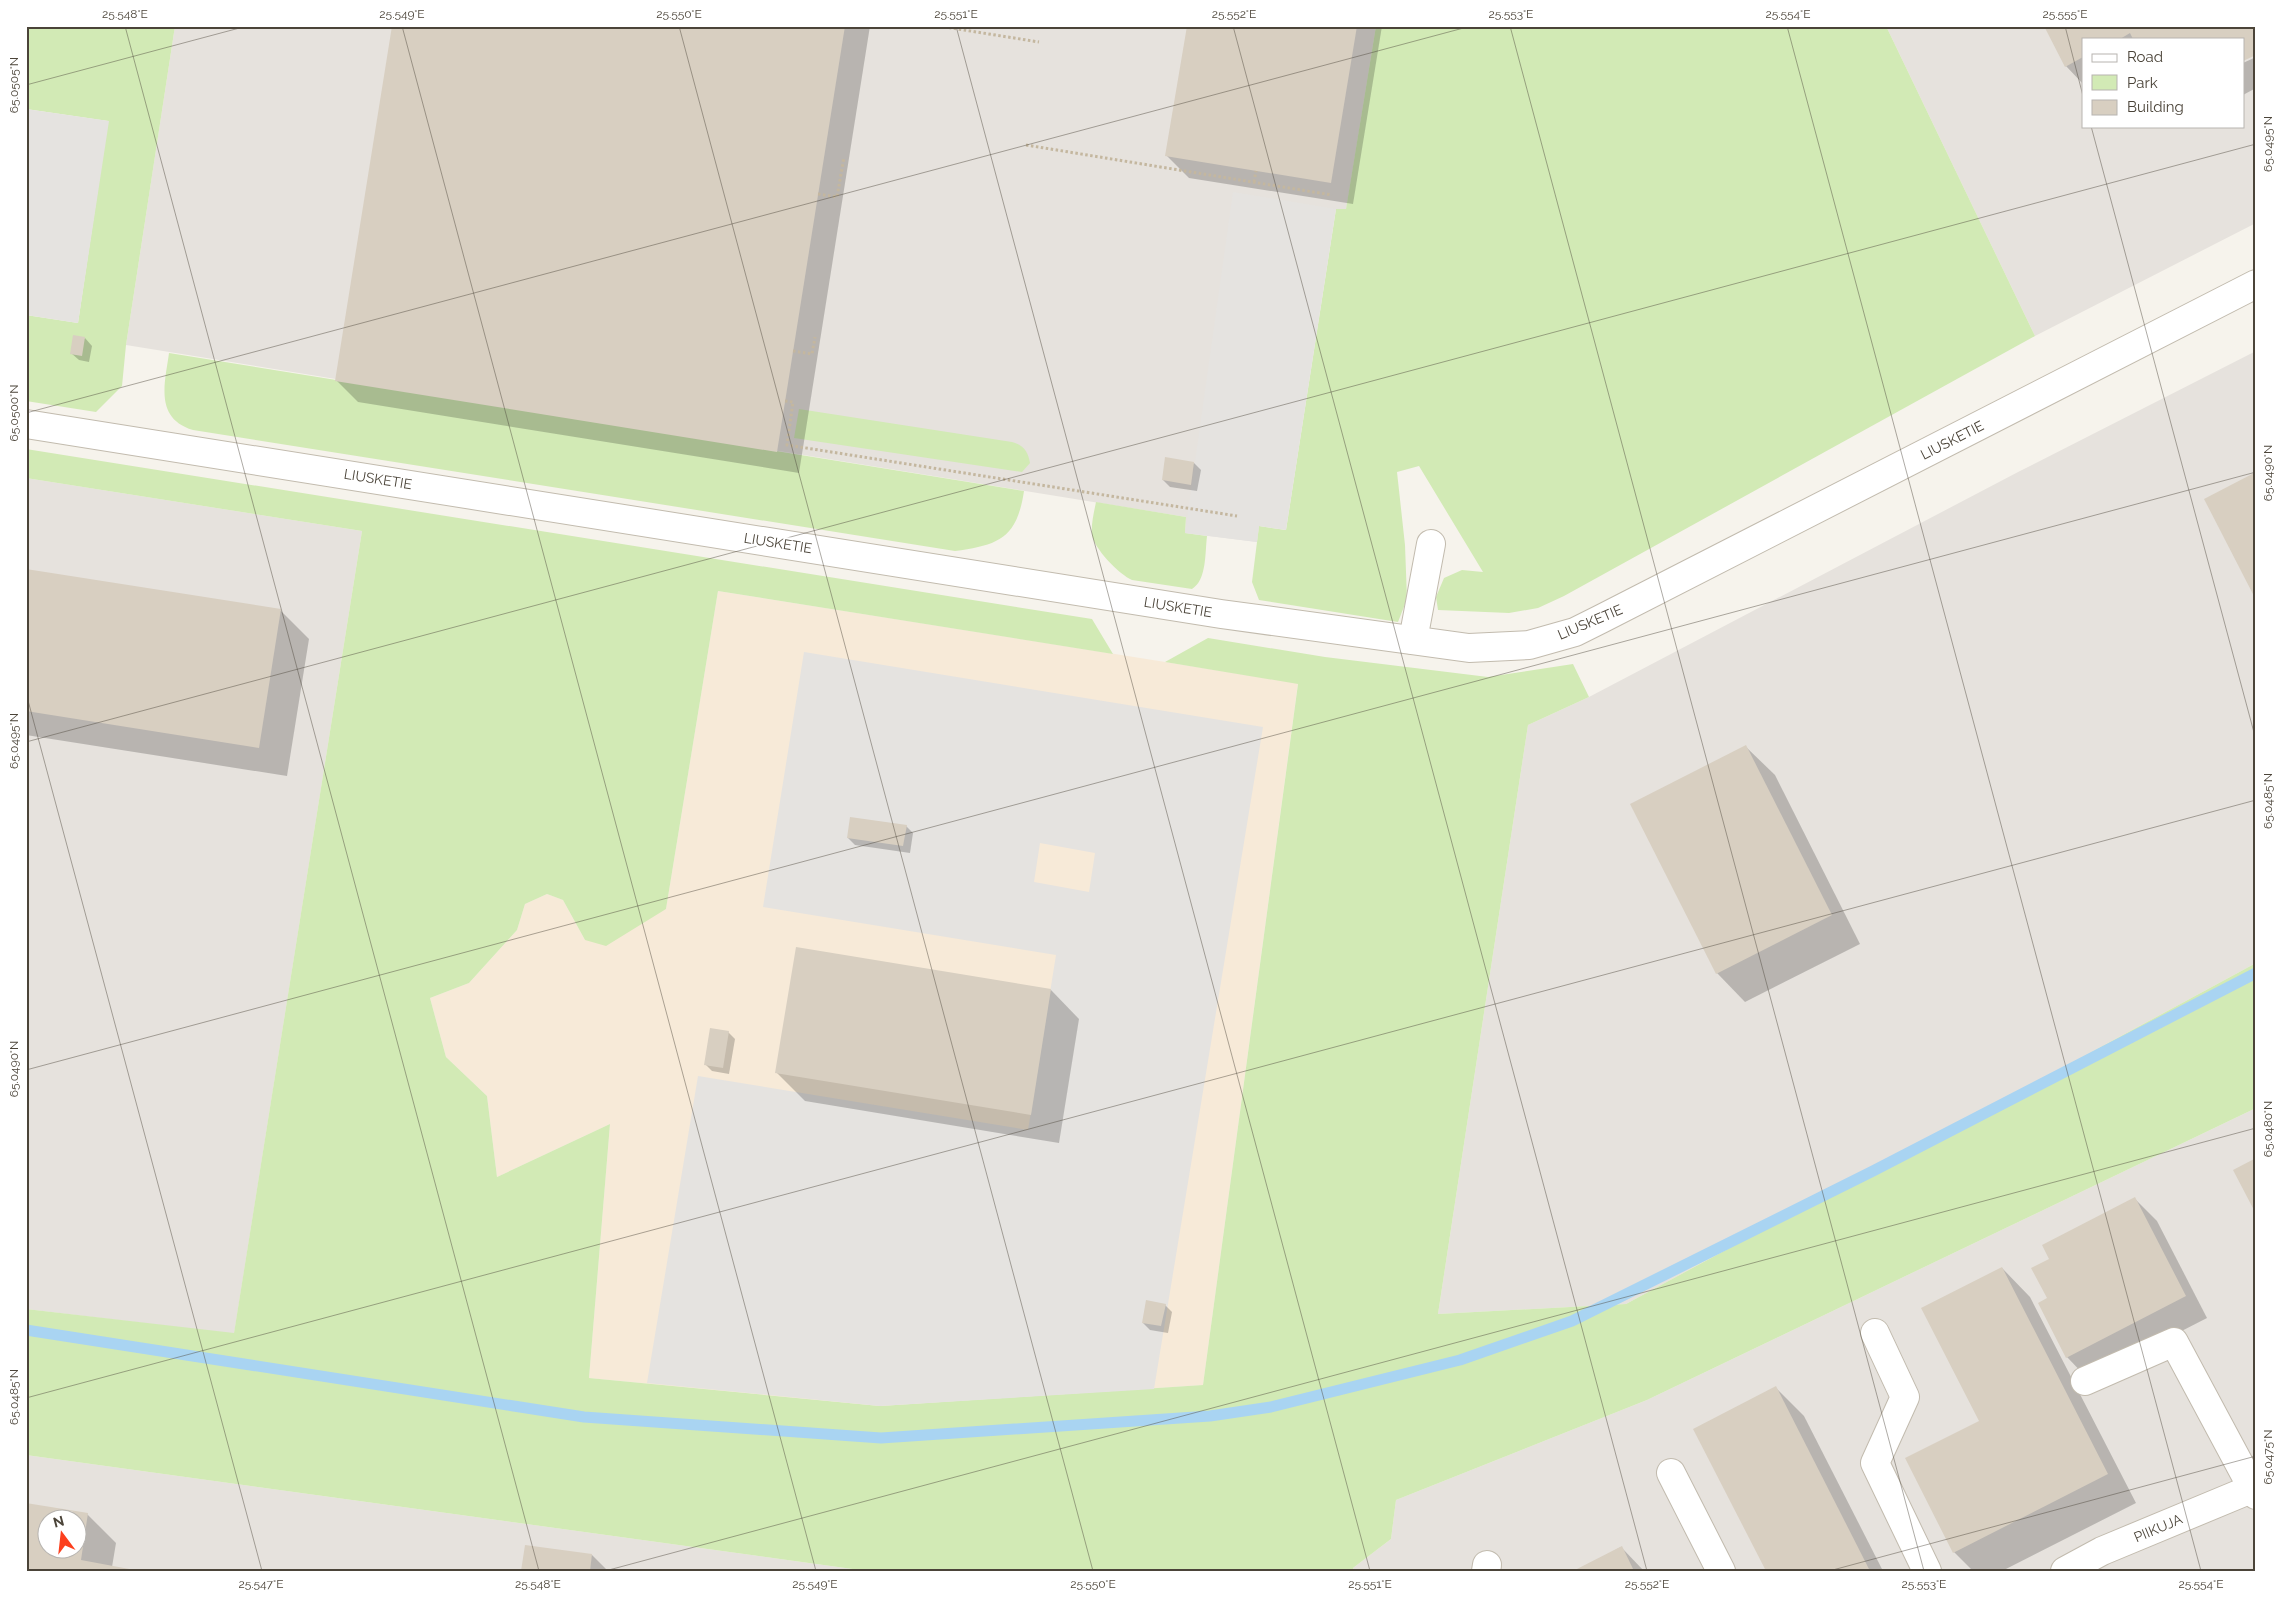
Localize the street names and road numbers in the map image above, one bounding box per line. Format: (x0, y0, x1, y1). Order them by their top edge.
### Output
street label: LIUSKETIE (1918, 417, 1986, 463)
street label: LIUSKETIE (343, 466, 413, 492)
street label: LIUSKETIE (743, 530, 813, 556)
street label: LIUSKETIE (1143, 594, 1213, 620)
street label: LIUSKETIE (1555, 601, 1625, 643)
street label: PIIKUJA (2131, 1510, 2185, 1545)

